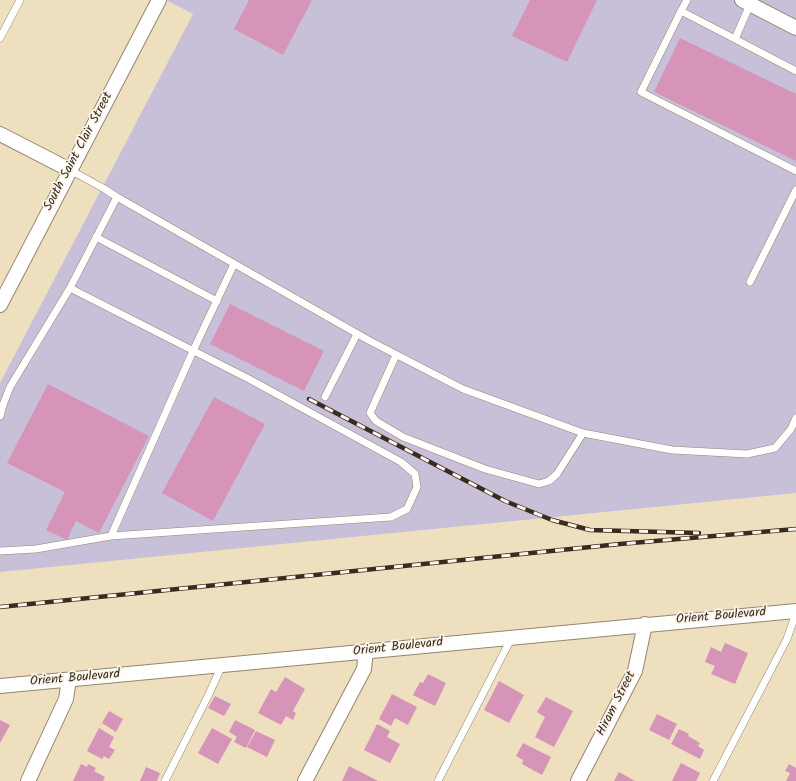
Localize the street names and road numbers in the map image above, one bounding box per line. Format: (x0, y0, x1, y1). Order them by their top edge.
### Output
street label: South Saint Clair Street (41, 90, 117, 214)
street label: Orient Boulevard (675, 605, 767, 629)
street label: Orient Boulevard (352, 636, 444, 660)
street label: Orient Boulevard (29, 667, 121, 691)
street label: Hiram Street (594, 669, 640, 739)

